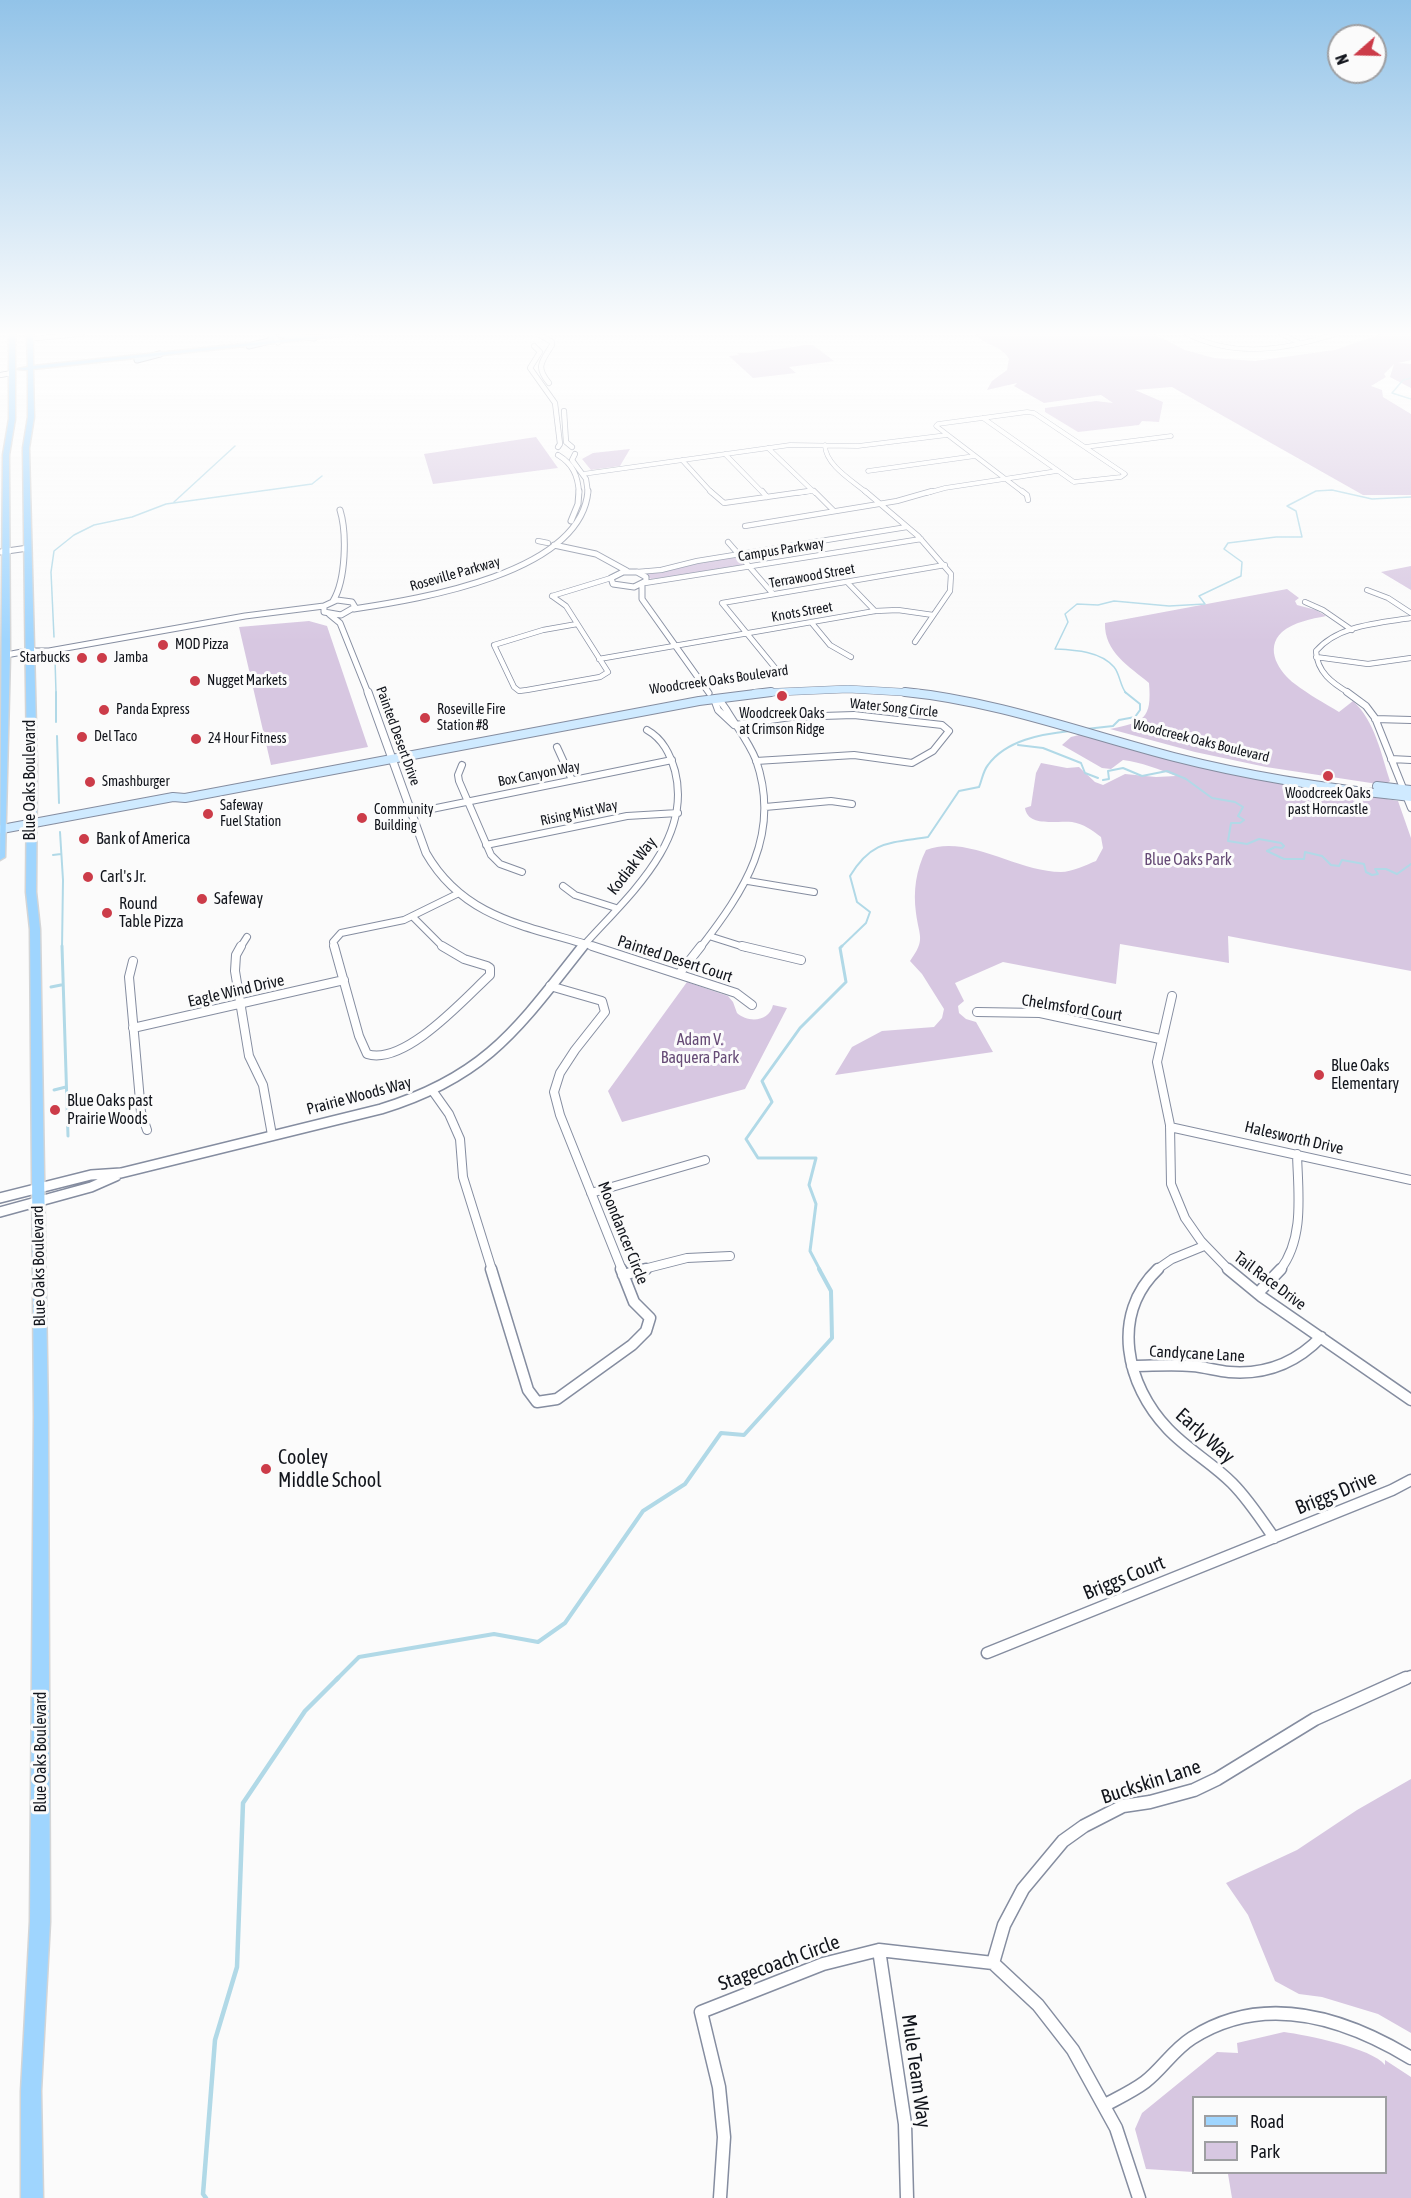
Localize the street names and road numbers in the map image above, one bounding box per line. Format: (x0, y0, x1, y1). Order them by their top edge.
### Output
street label: Campus Parkway (737, 535, 825, 565)
street label: Roseville Parkway (408, 553, 502, 595)
street label: Terrawood Street (768, 560, 856, 592)
street label: Knots Street (770, 598, 834, 626)
street label: Woodcreek Oaks Boulevard (649, 662, 789, 698)
street label: Painted Desert Drive (372, 684, 424, 788)
street label: Water Song Circle (849, 695, 939, 721)
street label: Woodcreek Oaks Boulevard (1131, 716, 1271, 766)
street label: Blue Oaks Boulevard (20, 720, 40, 840)
street label: Box Canyon Way (497, 758, 581, 790)
street label: Rising Mist Way (539, 797, 619, 829)
street label: Kodiak Way (603, 833, 661, 899)
street label: Painted Desert Court (615, 931, 735, 987)
street label: Eagle Wind Drive (186, 971, 286, 1011)
street label: Chelmsford Court (1020, 991, 1124, 1025)
street label: Prairie Woods Way (304, 1073, 414, 1119)
street label: Halesworth Drive (1243, 1117, 1345, 1159)
street label: Moondancer Circle (594, 1179, 652, 1287)
street label: Blue Oaks Boulevard (28, 1205, 50, 1327)
street label: Tail Race Drive (1230, 1248, 1310, 1314)
street label: Candycane Lane (1149, 1342, 1245, 1366)
street label: Early Way (1170, 1403, 1240, 1469)
street label: Briggs Drive (1292, 1466, 1380, 1520)
street label: Briggs Court (1080, 1551, 1168, 1605)
street label: Blue Oaks Boulevard (31, 1692, 51, 1812)
street label: Buckskin Lane (1098, 1755, 1204, 1809)
street label: Stagecoach Circle (715, 1930, 843, 1996)
street label: Mule Team Way (896, 2013, 936, 2129)

